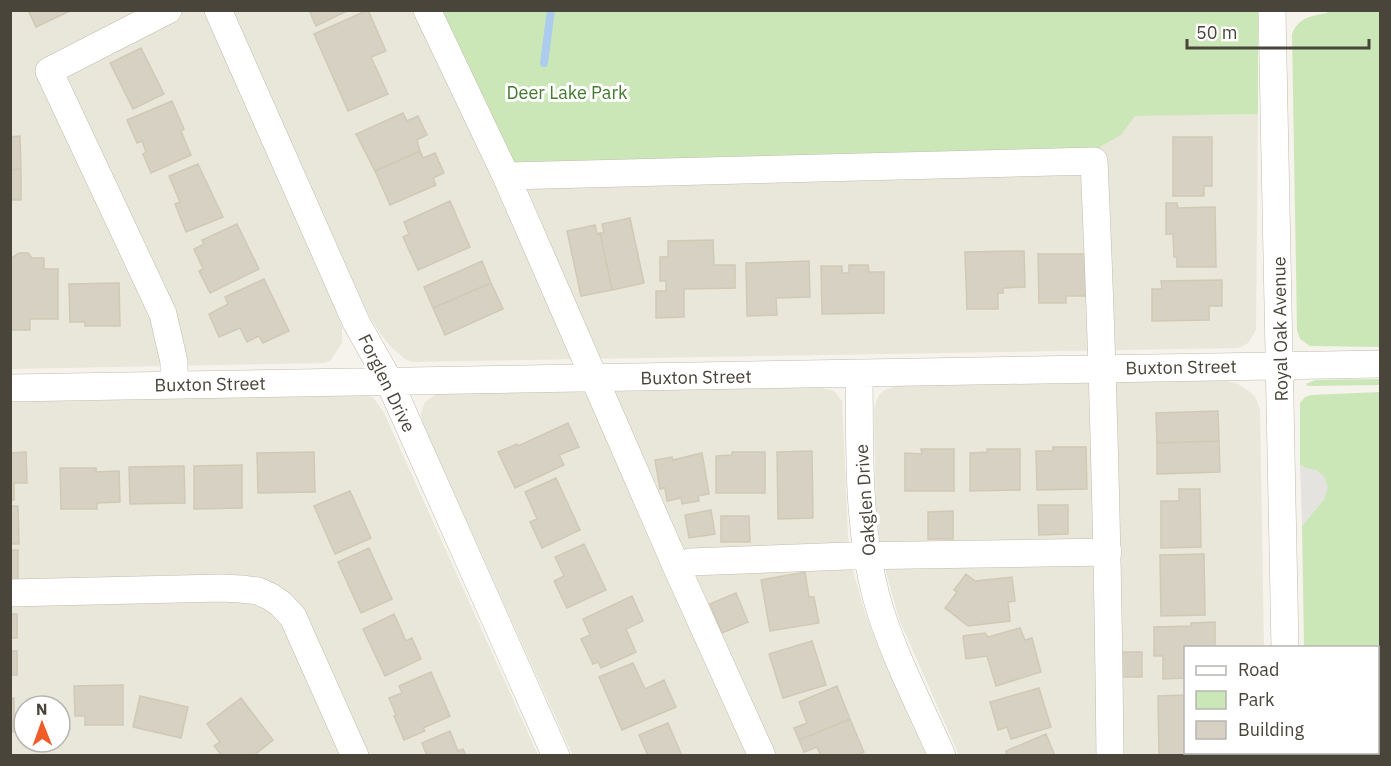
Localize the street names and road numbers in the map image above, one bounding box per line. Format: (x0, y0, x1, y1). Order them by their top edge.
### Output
street label: Royal Oak Avenue (1267, 256, 1293, 402)
street label: Forglen Drive (353, 330, 421, 436)
street label: Buxton Street (1125, 355, 1237, 379)
street label: Buxton Street (640, 365, 752, 389)
street label: Buxton Street (154, 372, 266, 396)
street label: Oakglen Drive (850, 443, 880, 557)

